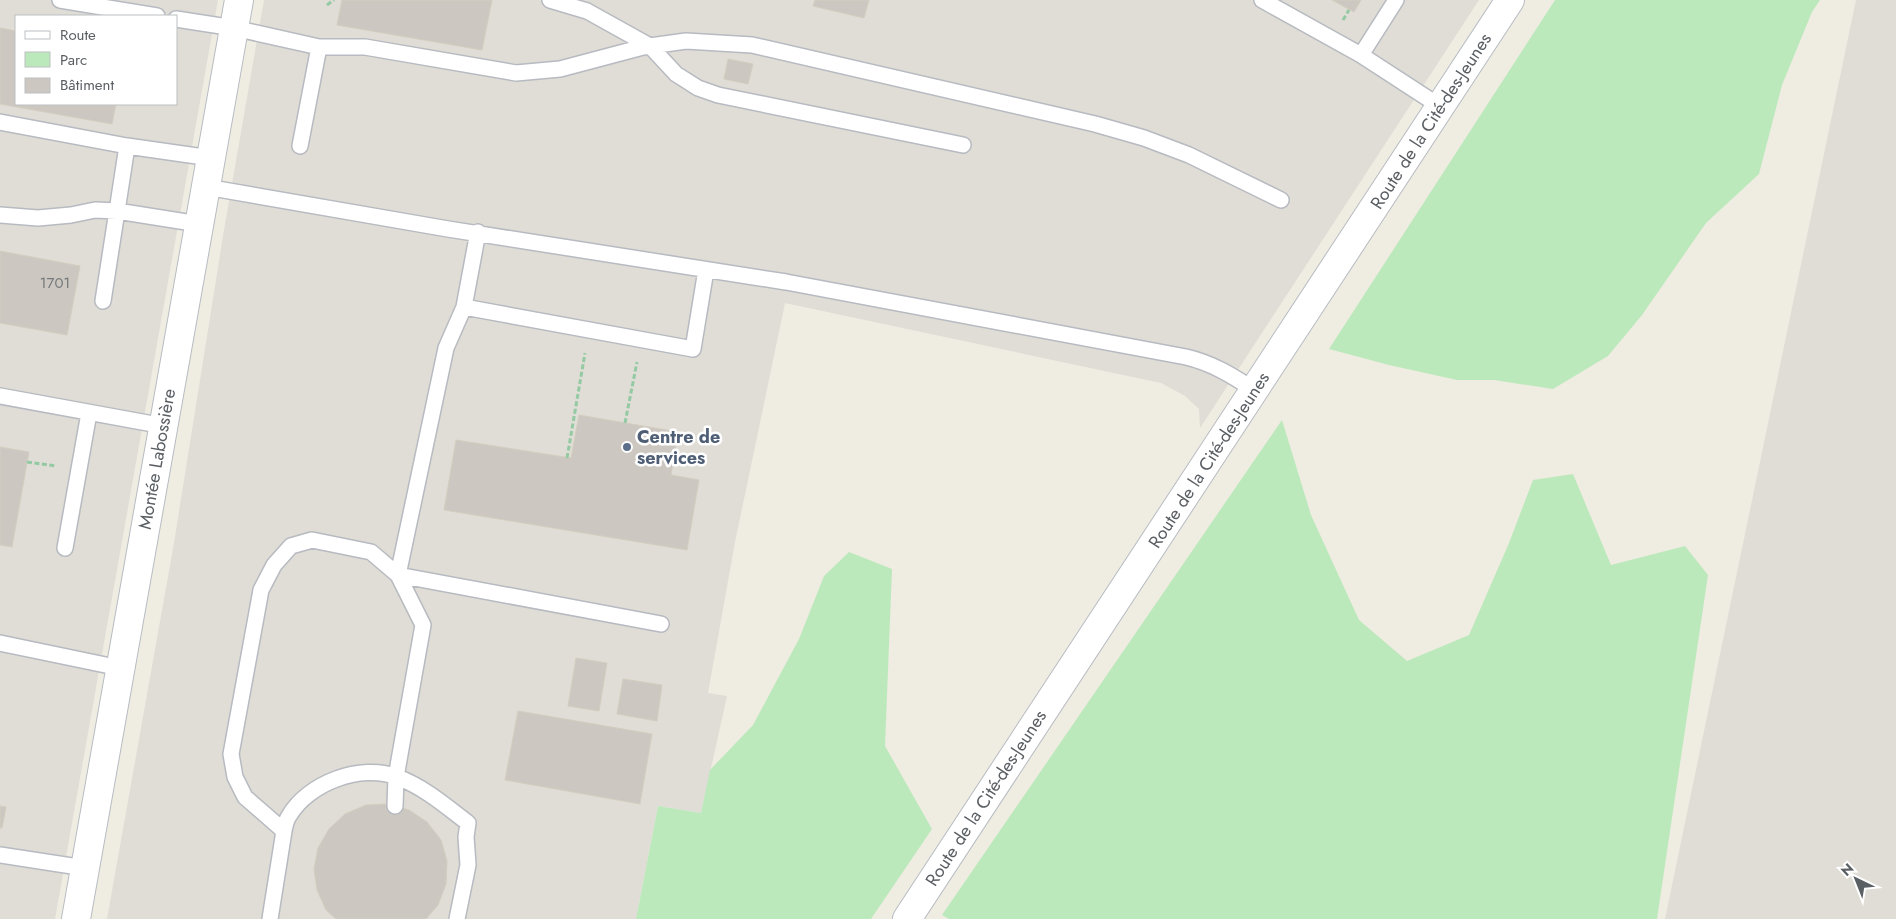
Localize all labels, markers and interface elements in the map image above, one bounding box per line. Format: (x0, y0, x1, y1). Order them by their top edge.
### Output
legend (15, 15, 178, 105)
text: Route (60, 24, 96, 46)
street label: Route de la Cité-des-Jeunes (1364, 28, 1498, 214)
text: Parc (60, 49, 87, 71)
text: Bâtiment (60, 74, 114, 96)
house number: 1701 (40, 272, 70, 294)
street label: Route de la Cité-des-Jeunes (1142, 367, 1276, 553)
street label: Montée Labossière (132, 387, 182, 531)
place label: Centre de services (637, 424, 720, 471)
marker: Centre de services (621, 441, 633, 453)
street label: Route de la Cité-des-Jeunes (919, 705, 1053, 891)
north arrow (1831, 854, 1881, 904)
text: N (1836, 858, 1858, 881)

